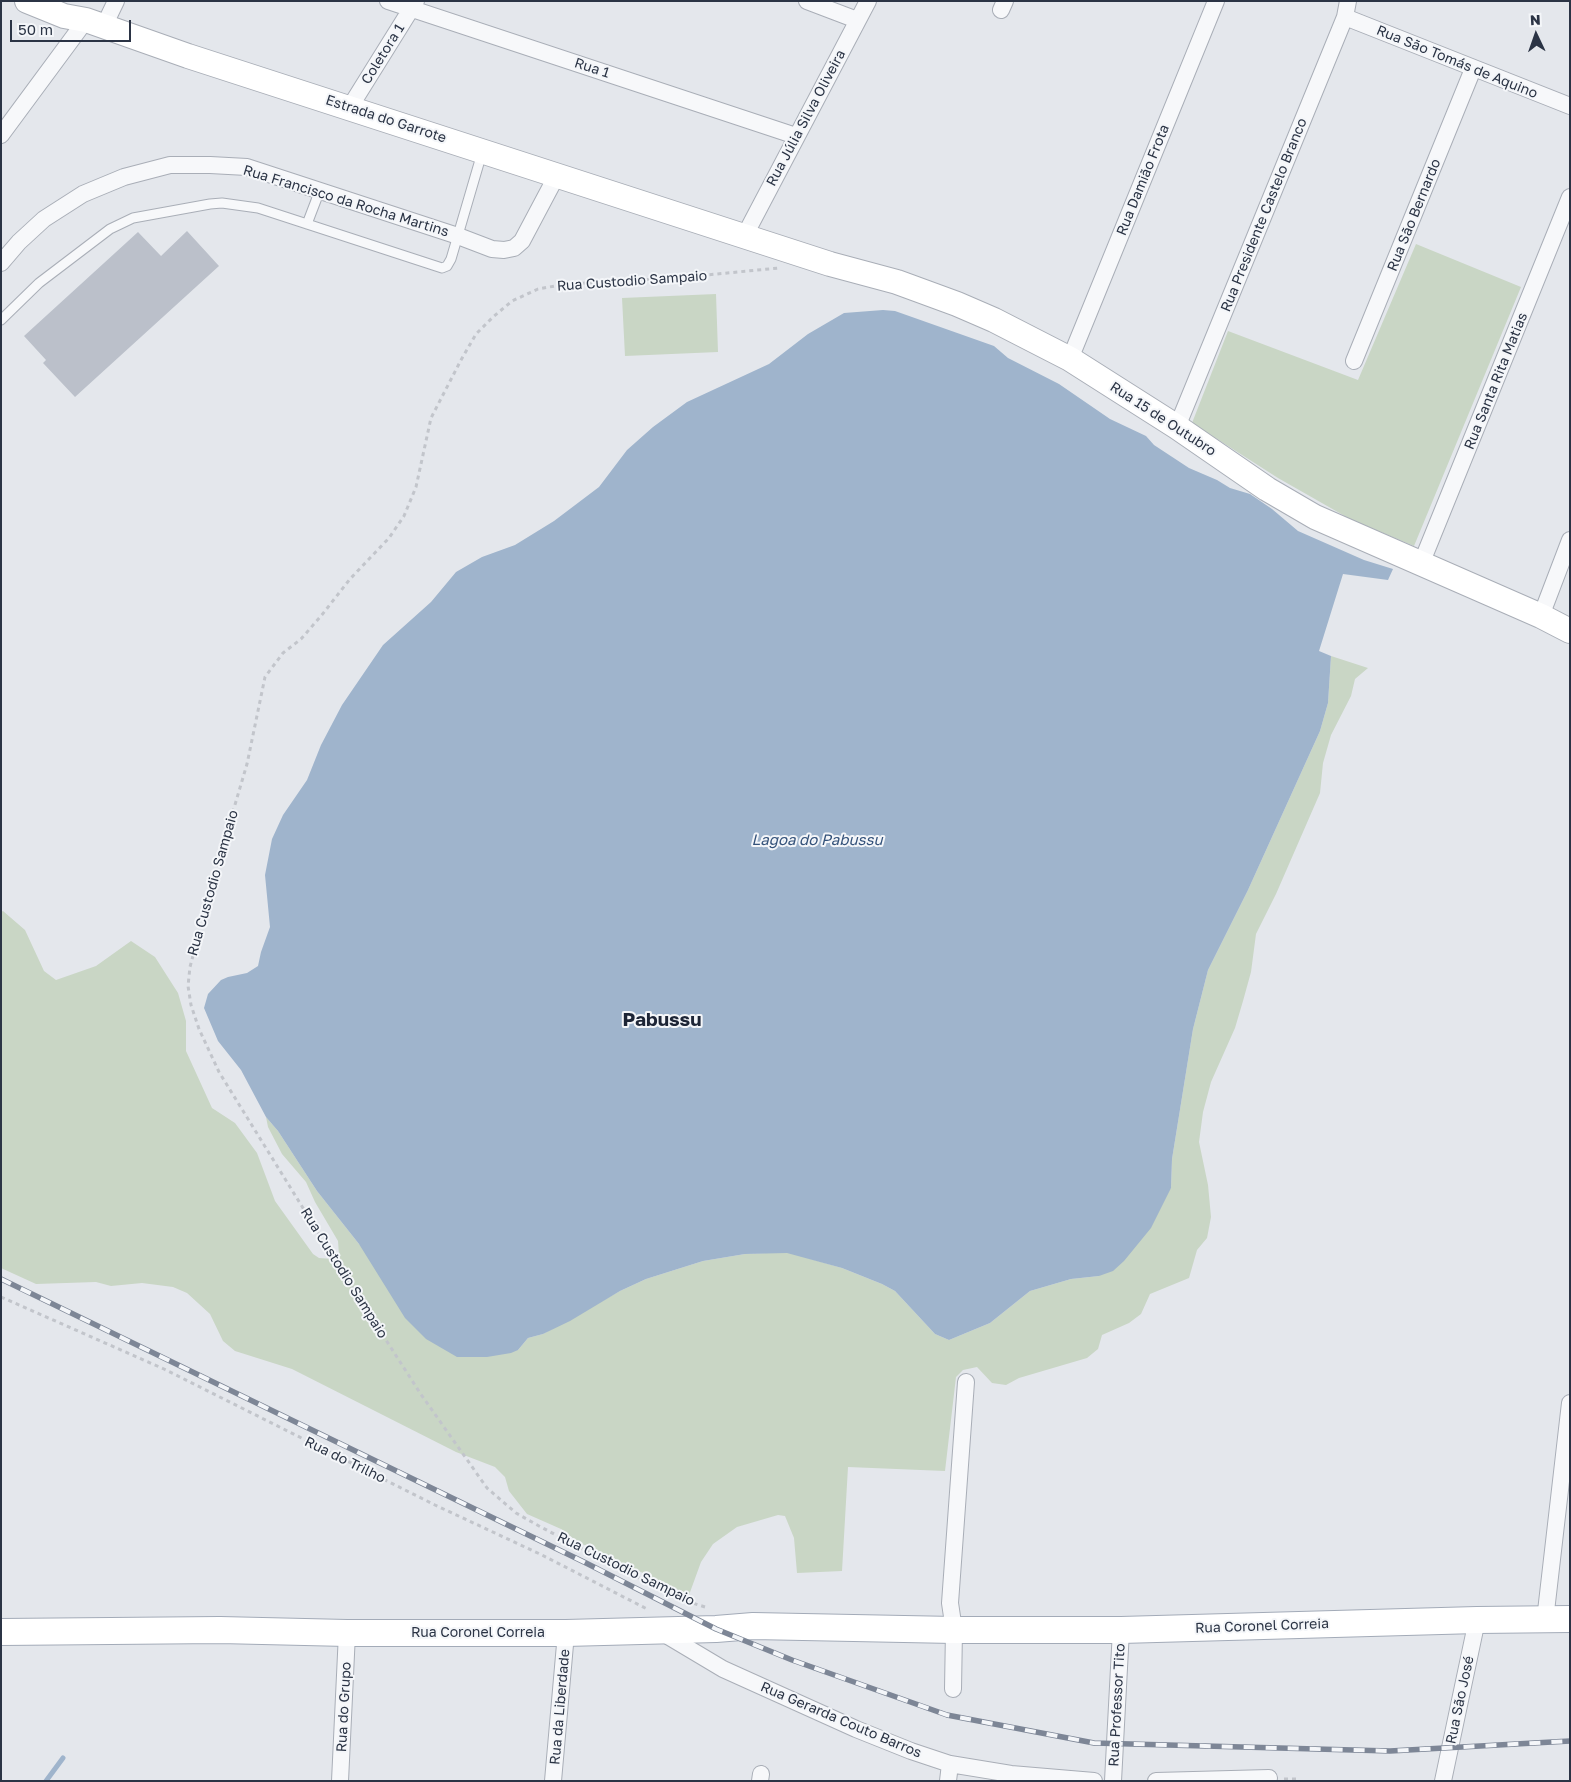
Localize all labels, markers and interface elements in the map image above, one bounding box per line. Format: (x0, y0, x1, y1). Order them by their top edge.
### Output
scale bar (12, 10, 134, 42)
north arrow (1511, 10, 1561, 60)
text: N (1529, 11, 1541, 28)
text: 50 m (18, 20, 53, 38)
street label: Coletora 1 (358, 21, 408, 87)
street label: Rua São Tomás de Aquino (1374, 22, 1540, 102)
street label: Rua Júlia Silva Oliveira (763, 47, 849, 189)
street label: Rua 1 (572, 54, 612, 82)
street label: Estrada do Garrote (323, 92, 449, 146)
street label: Rua Presidente Castelo Branco (1217, 116, 1311, 314)
street label: Rua Damião Frota (1113, 122, 1173, 238)
street label: Rua São Bernardo (1384, 156, 1444, 274)
street label: Rua Francisco da Rocha Martins (241, 162, 451, 240)
street label: Rua Custodio Sampaio (556, 267, 708, 295)
street label: Rua Santa Rita Matias (1461, 310, 1531, 452)
street label: Rua 15 de Outubro (1107, 378, 1219, 460)
street label: Rua Custodio Sampaio (184, 808, 242, 958)
water label: Lagoa do Pabussu (751, 831, 883, 849)
district label: Pabussu (622, 1009, 702, 1031)
street label: Rua Custodio Sampaio (297, 1205, 391, 1341)
street label: Rua do Trilho (302, 1433, 388, 1487)
street label: Rua Custodio Sampaio (555, 1528, 697, 1610)
street label: Rua Coronel Correia (1195, 1615, 1329, 1637)
street label: Rua Coronel Correia (411, 1625, 545, 1641)
street label: Rua Professor Tito (1105, 1643, 1129, 1767)
street label: Rua da Liberdade (547, 1648, 573, 1766)
street label: Rua São José (1442, 1654, 1478, 1746)
street label: Rua do Grupo (333, 1661, 355, 1753)
street label: Rua Gerarda Couto Barros (758, 1678, 924, 1762)

